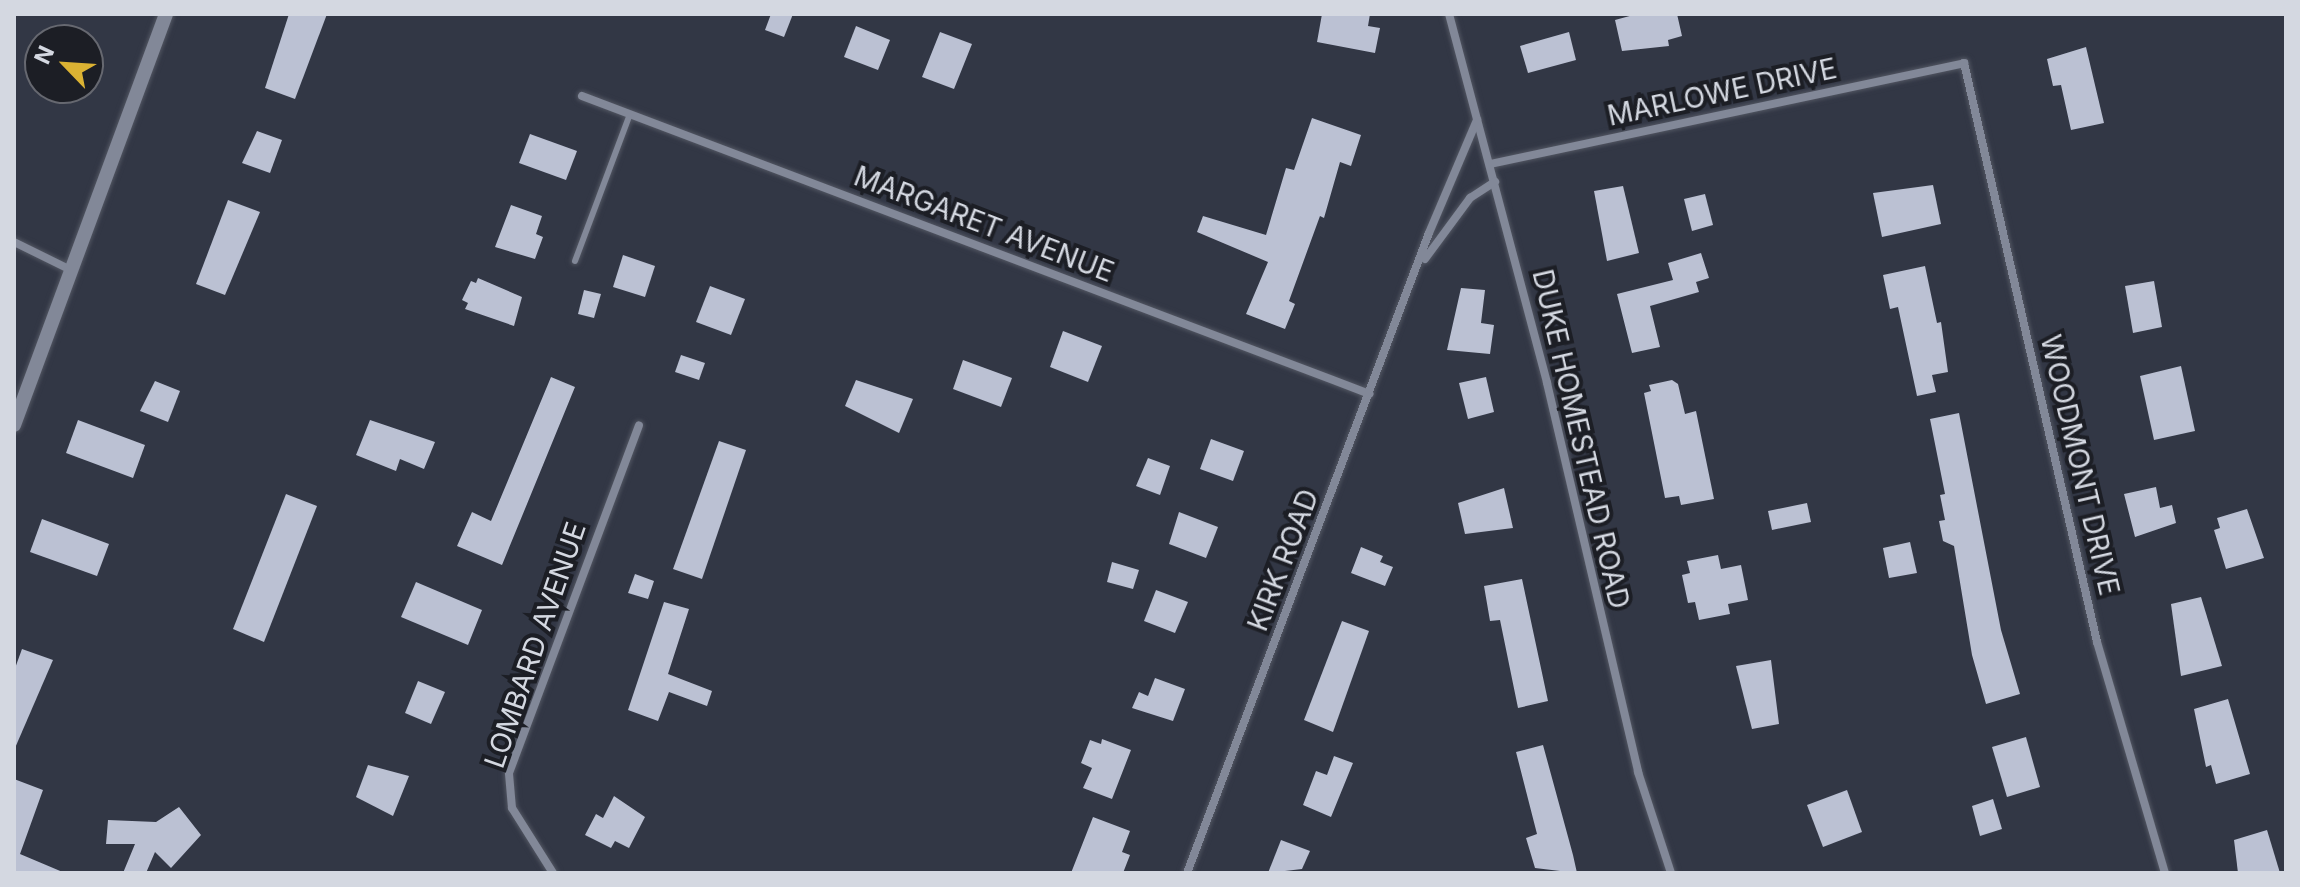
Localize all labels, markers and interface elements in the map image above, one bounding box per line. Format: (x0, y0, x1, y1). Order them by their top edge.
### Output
north arrow (24, 24, 104, 104)
text: N (29, 42, 59, 68)
street label: MARLOWE DRIVE (1604, 51, 1840, 133)
street label: MARGARET AVENUE (849, 159, 1119, 289)
street label: DUKE HOMESTEAD ROAD (1526, 266, 1636, 612)
street label: WOODMONT DRIVE (2034, 332, 2126, 598)
street label: KIRK ROAD (1241, 484, 1325, 636)
street label: LOMBARD AVENUE (477, 518, 593, 772)

